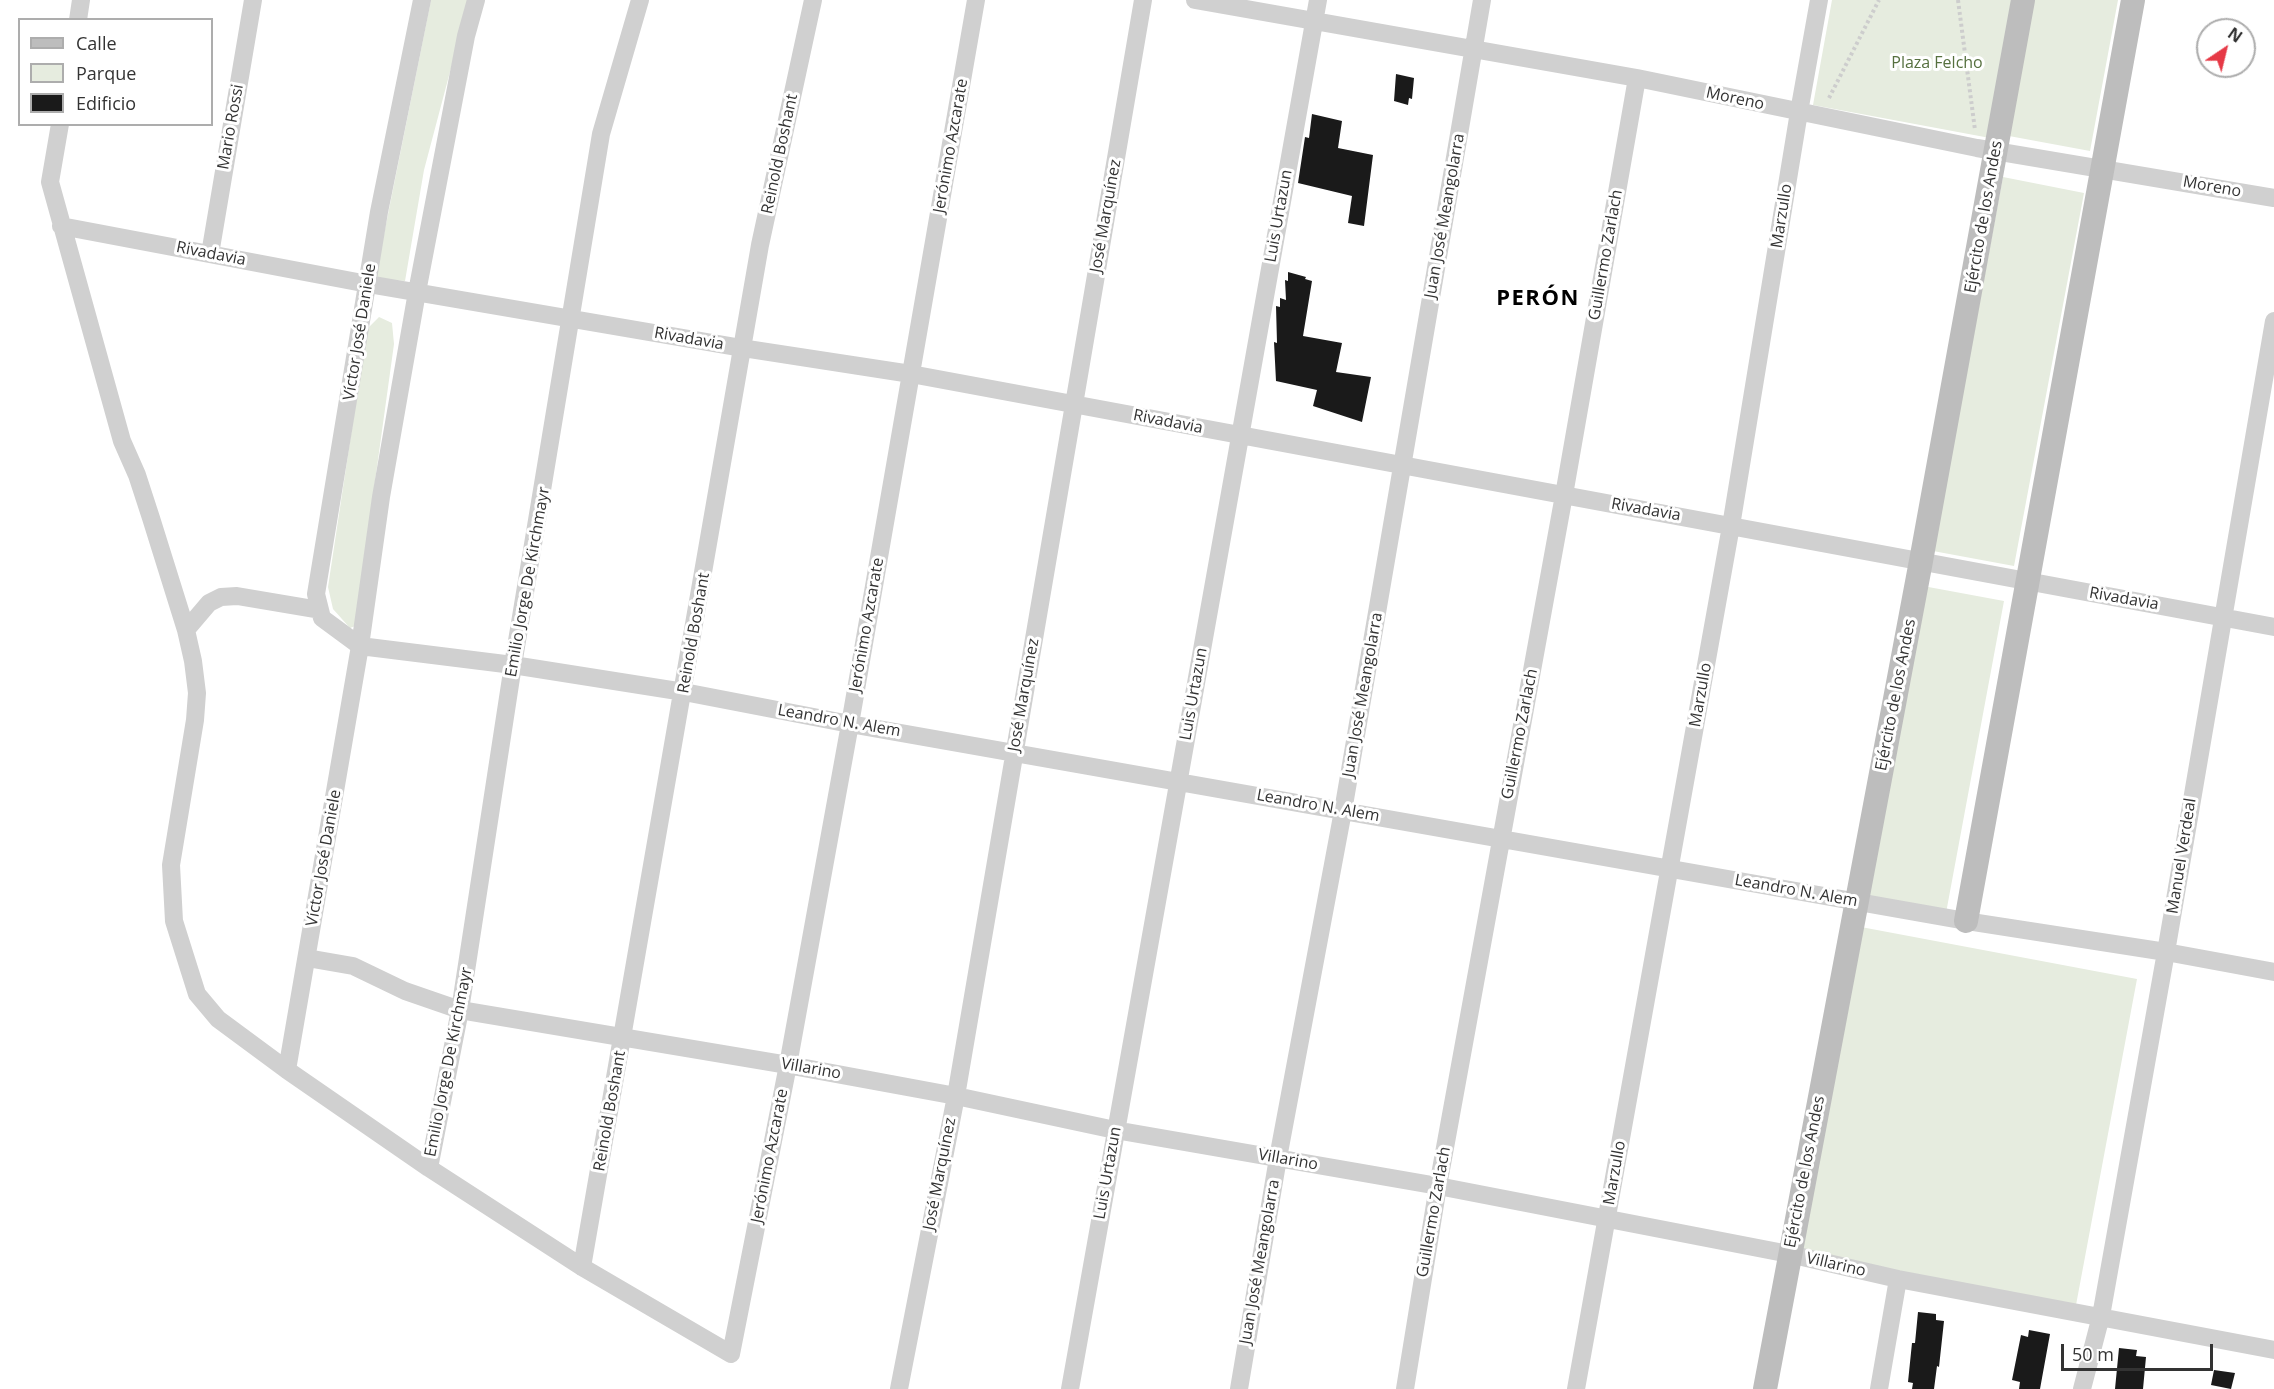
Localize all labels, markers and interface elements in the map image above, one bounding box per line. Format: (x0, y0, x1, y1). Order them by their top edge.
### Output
legend (18, 18, 213, 126)
north arrow (2196, 18, 2256, 78)
text: N (2224, 22, 2247, 48)
text: Calle (76, 31, 117, 55)
park label: Plaza Felcho (1891, 53, 1983, 73)
text: Parque (76, 61, 136, 85)
street label: Jerónimo Azcarate (930, 77, 972, 215)
street label: Mario Rossi (214, 83, 248, 171)
street label: Moreno (1704, 83, 1766, 115)
text: Edificio (76, 91, 136, 115)
street label: Reinold Boshant (758, 92, 802, 216)
street label: Juan José Meangolarra (1421, 132, 1469, 300)
street label: Ejército de los Andes (1961, 139, 2007, 295)
street label: José Marquínez (1087, 158, 1125, 274)
street label: Luis Urtazun (1261, 168, 1297, 264)
street label: Moreno (2181, 172, 2243, 202)
street label: Marzullo (1767, 182, 1797, 250)
street label: Guillermo Zarlach (1585, 188, 1627, 322)
street label: Rivadavia (175, 238, 247, 270)
street label: Víctor José Daniele (340, 262, 380, 402)
district label: PERÓN (1496, 286, 1580, 312)
street label: Rivadavia (653, 323, 725, 355)
street label: Rivadavia (1132, 406, 1204, 438)
street label: Emilio Jorge De Kirchmayr (502, 485, 554, 679)
street label: Rivadavia (1610, 494, 1682, 526)
street label: Jerónimo Azcarate (846, 556, 888, 694)
street label: Reinold Boshant (674, 571, 714, 695)
street label: Rivadavia (2088, 583, 2160, 615)
street label: Juan José Meangolarra (1339, 611, 1387, 779)
street label: Ejército de los Andes (1872, 617, 1920, 773)
street label: José Marquínez (1005, 637, 1043, 753)
street label: Luis Urtazun (1176, 646, 1212, 742)
street label: Marzullo (1686, 661, 1716, 729)
street label: Guillermo Zarlach (1498, 667, 1542, 801)
street label: Leandro N. Alem (776, 701, 902, 741)
street label: Leandro N. Alem (1255, 786, 1381, 826)
street label: Víctor José Daniele (303, 788, 345, 928)
street label: Manuel Verdeal (2163, 797, 2201, 915)
street label: Leandro N. Alem (1733, 871, 1859, 911)
street label: Emilio Jorge De Kirchmayr (421, 966, 477, 1158)
street label: Reinold Boshant (590, 1049, 630, 1173)
street label: Villarino (780, 1054, 842, 1084)
street label: Jerónimo Azcarate (748, 1087, 792, 1225)
street label: Ejército de los Andes (1781, 1094, 1829, 1250)
street label: José Marquínez (920, 1116, 960, 1232)
street label: Luis Urtazun (1090, 1125, 1126, 1221)
street label: Marzullo (1600, 1139, 1630, 1207)
street label: Villarino (1257, 1145, 1319, 1175)
street label: Guillermo Zarlach (1413, 1145, 1455, 1279)
street label: Juan José Meangolarra (1236, 1178, 1284, 1346)
street label: Villarino (1804, 1249, 1868, 1281)
scale bar (2064, 1332, 2216, 1370)
text: 50 m (2072, 1342, 2114, 1366)

